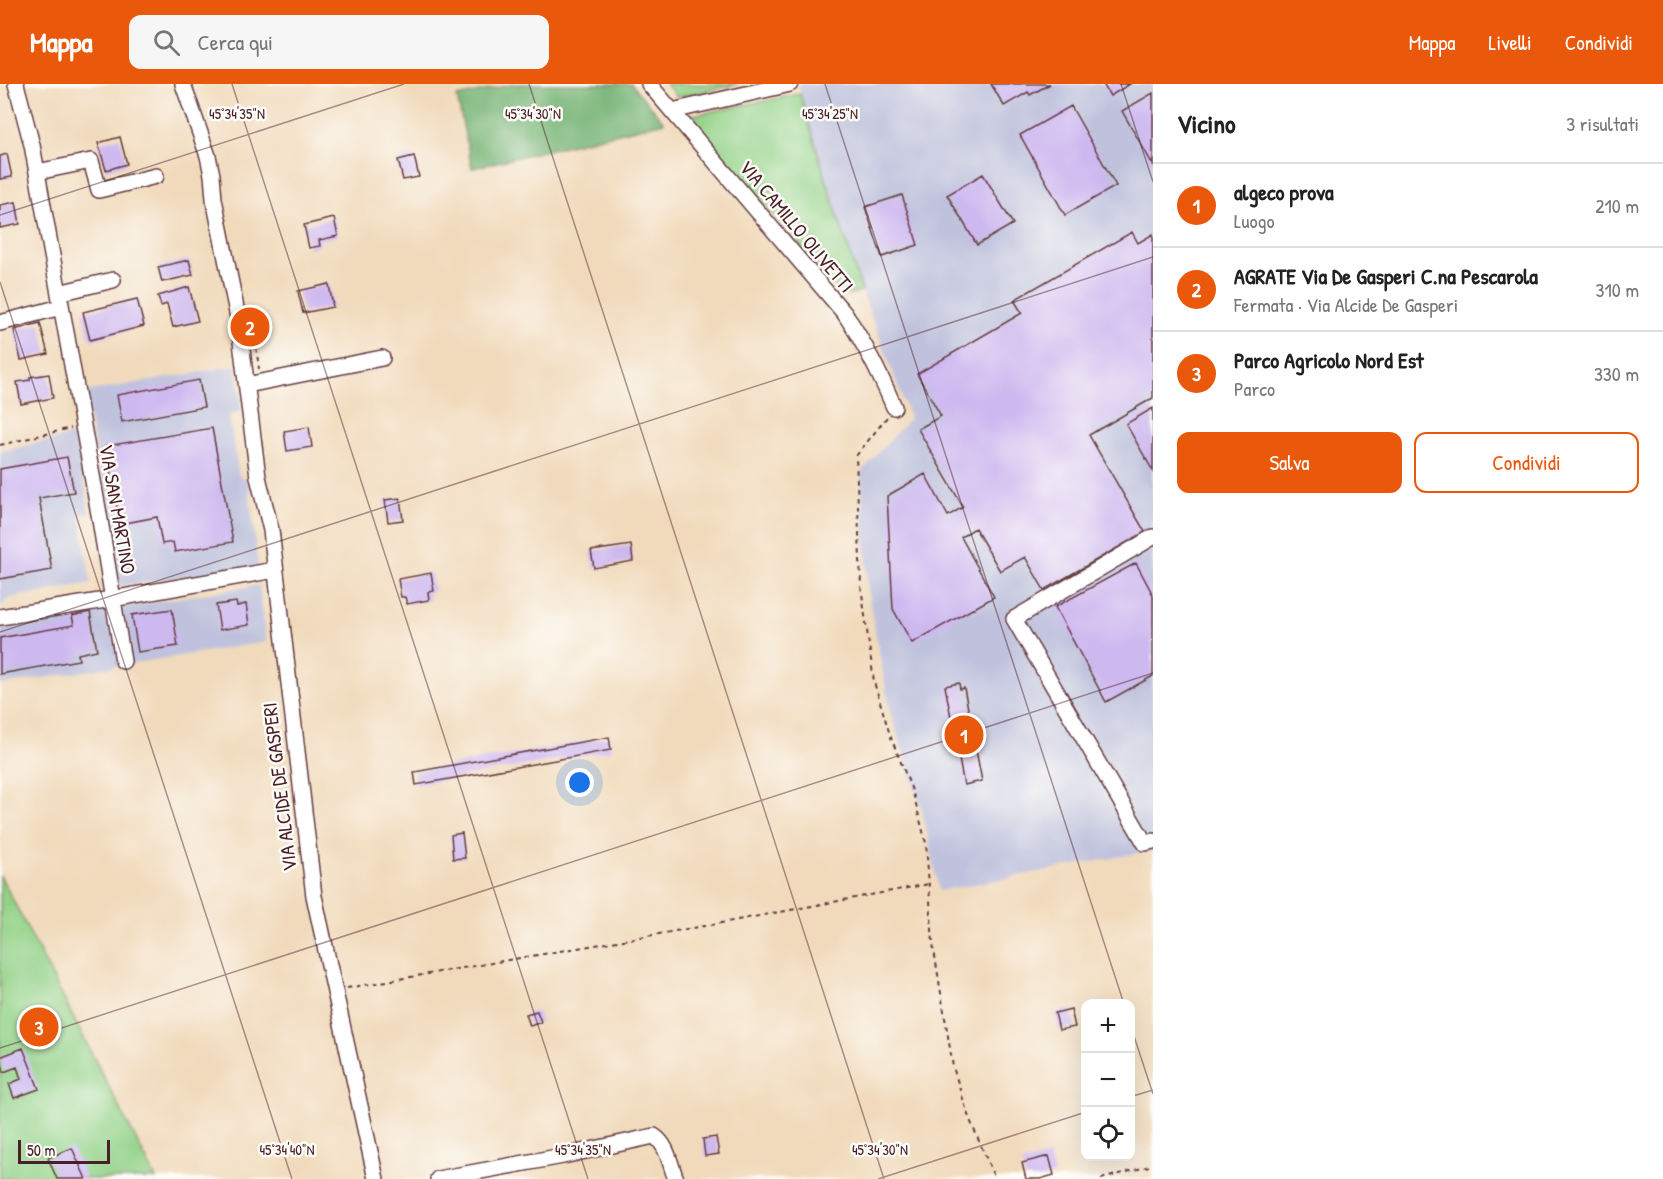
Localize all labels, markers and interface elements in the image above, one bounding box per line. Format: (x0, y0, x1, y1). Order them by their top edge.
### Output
search box (129, 15, 549, 69)
text: Mappa (30, 23, 93, 61)
icon: search (150, 26, 183, 59)
text: Cerca qui (198, 27, 273, 57)
text: Mappa (1409, 28, 1456, 57)
text: Livelli (1489, 28, 1532, 57)
text: Condividi (1565, 28, 1633, 57)
text: 45°34'35"N (209, 103, 265, 124)
text: 45°34'30"N (505, 103, 561, 124)
text: 45°34'25"N (802, 103, 858, 124)
text: Vicino (1177, 106, 1236, 141)
text: 3 risultati (1566, 110, 1639, 137)
street label: VIA CAMILLO OLIVETTI (734, 154, 860, 298)
text: algeco prova (1234, 177, 1334, 207)
text: 1 (1193, 192, 1200, 219)
text: 210 m (1595, 192, 1639, 219)
text: Luogo (1234, 207, 1274, 234)
text: AGRATE Via De Gasperi C.na Pescarola (1234, 261, 1538, 291)
text: 2 (1192, 276, 1201, 303)
text: 310 m (1596, 276, 1639, 303)
text: Fermata · Via Alcide De Gasperi (1234, 291, 1458, 318)
pin: 2 (230, 304, 270, 350)
text: Parco Agricolo Nord Est (1234, 345, 1424, 375)
text: 3 (1192, 360, 1201, 387)
text: 330 m (1594, 360, 1639, 387)
text: Parco (1234, 375, 1275, 402)
button: Salva (1177, 432, 1402, 493)
button: Condividi (1414, 432, 1639, 493)
street label: VIA SAN MARTINO (93, 442, 143, 576)
street label: VIA ALCIDE DE GASPERI (255, 701, 303, 873)
pin: 1 (944, 712, 984, 758)
your location (565, 768, 594, 797)
map controls (1081, 999, 1135, 1161)
button: + (1081, 999, 1135, 1053)
pin: 3 (20, 1004, 58, 1050)
button: − (1081, 1053, 1135, 1107)
button: locate (1081, 1107, 1135, 1161)
scale bar (18, 1137, 110, 1164)
text: 50 m (27, 1139, 56, 1161)
text: 45°34'40"N (259, 1139, 315, 1160)
text: 45°34'35"N (555, 1139, 611, 1160)
text: 45°34'30"N (852, 1139, 908, 1160)

